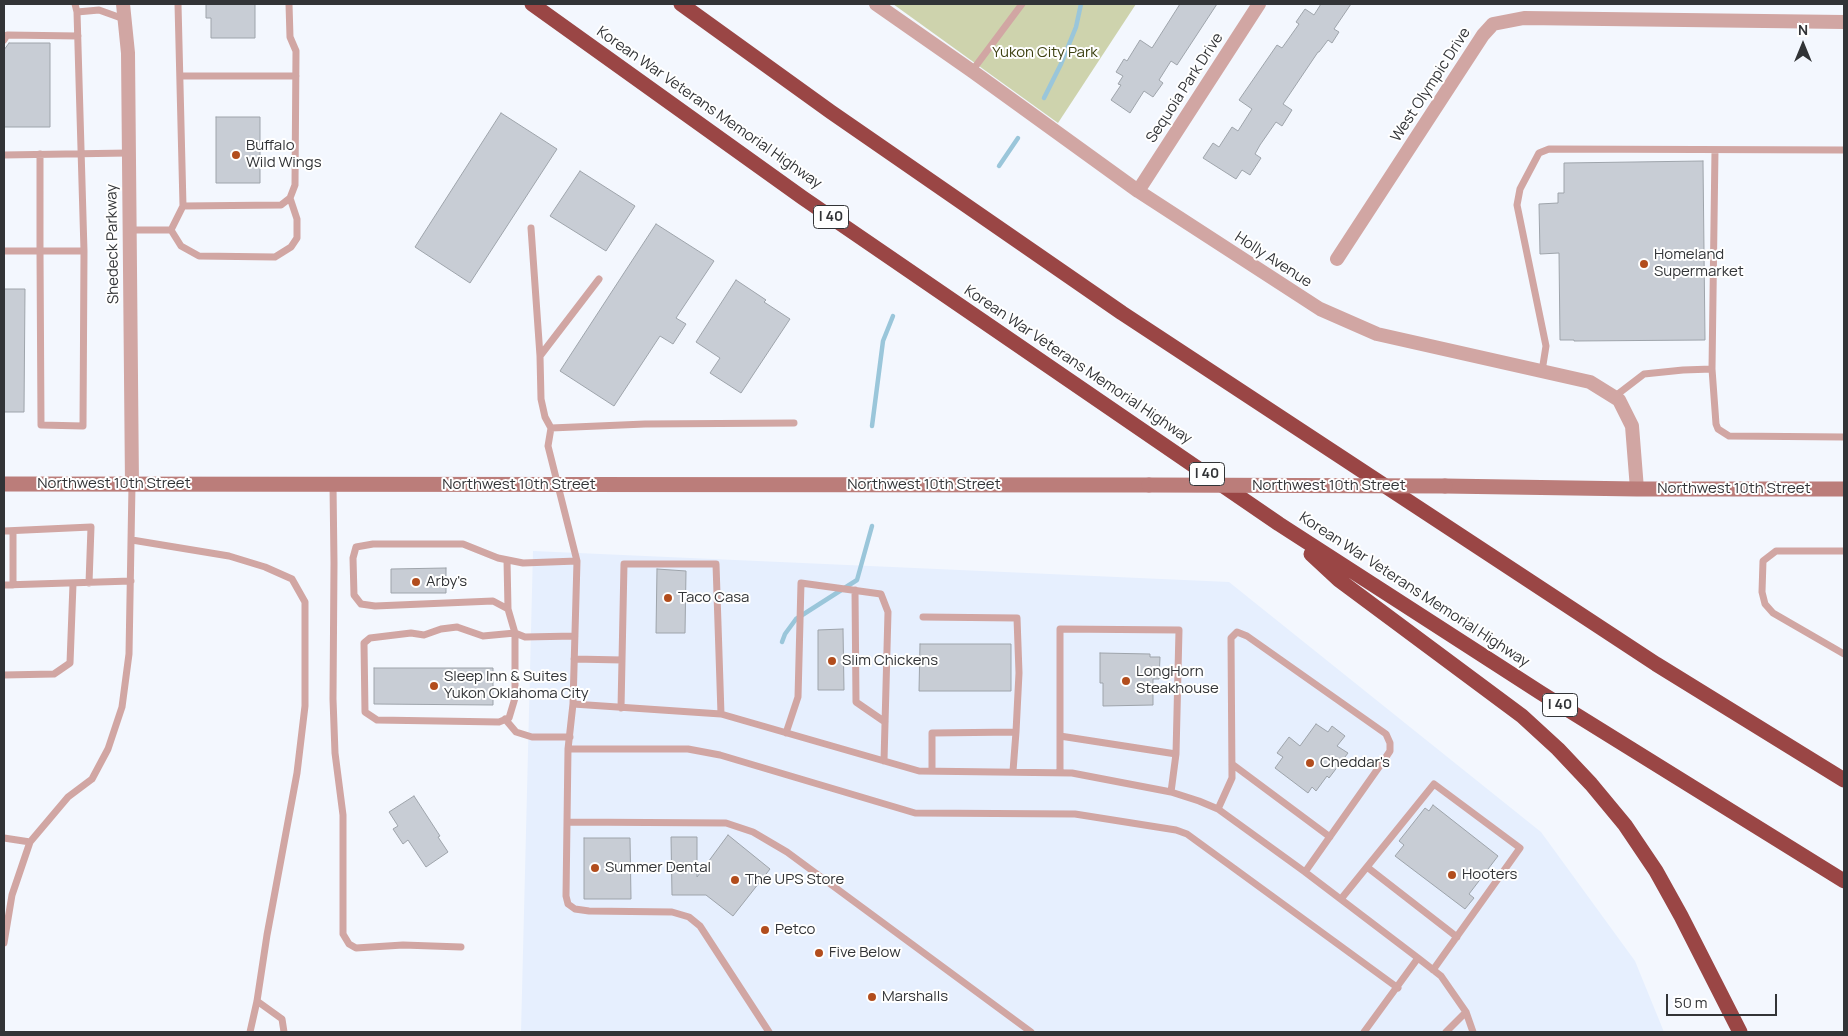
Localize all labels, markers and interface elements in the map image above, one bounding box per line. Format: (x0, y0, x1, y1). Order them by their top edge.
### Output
north arrow (1778, 20, 1828, 70)
text: N (1798, 20, 1808, 39)
street label: Korean War Veterans Memorial Highway (593, 23, 825, 193)
street label: West Olympic Drive (1387, 25, 1475, 145)
street label: Sequoia Park Drive (1143, 30, 1227, 146)
park label: Yukon City Park (992, 44, 1098, 62)
place label: Buffalo Wild Wings (246, 137, 322, 172)
marker: Buffalo Wild Wings (230, 149, 242, 161)
street label: Shedeck Parkway (103, 184, 123, 304)
road number: I 40 (814, 206, 848, 228)
street label: Holly Avenue (1231, 228, 1315, 292)
place label: Homeland Supermarket (1654, 246, 1744, 281)
marker: Homeland Supermarket (1638, 258, 1650, 270)
street label: Korean War Veterans Memorial Highway (961, 282, 1195, 448)
road number: I 40 (1190, 462, 1224, 486)
street label: Northwest 10th Street (37, 475, 191, 493)
street label: Northwest 10th Street (442, 476, 596, 494)
street label: Northwest 10th Street (847, 476, 1001, 494)
street label: Northwest 10th Street (1252, 477, 1406, 495)
street label: Northwest 10th Street (1657, 480, 1811, 498)
street label: Korean War Veterans Memorial Highway (1296, 509, 1532, 671)
place label: Arby's (426, 573, 467, 591)
marker: Arby's (410, 576, 422, 588)
place label: Taco Casa (678, 589, 749, 607)
marker: Taco Casa (662, 592, 674, 604)
place label: Slim Chickens (842, 652, 938, 670)
marker: Slim Chickens (826, 655, 838, 667)
place label: LongHorn Steakhouse (1136, 663, 1219, 698)
place label: Sleep Inn & Suites Yukon Oklahoma City (444, 668, 589, 703)
marker: LongHorn Steakhouse (1120, 675, 1132, 687)
marker: Sleep Inn & Suites Yukon Oklahoma City (428, 680, 440, 692)
road number: I 40 (1542, 694, 1578, 716)
place label: Cheddar's (1320, 754, 1390, 772)
marker: Cheddar's (1304, 757, 1316, 769)
place label: Summer Dental (605, 859, 711, 877)
marker: Summer Dental (589, 862, 601, 874)
place label: Hooters (1462, 866, 1517, 884)
marker: Hooters (1446, 869, 1458, 881)
place label: The UPS Store (745, 871, 844, 889)
marker: The UPS Store (729, 874, 741, 886)
place label: Petco (775, 921, 815, 939)
marker: Petco (759, 924, 771, 936)
place label: Five Below (829, 944, 901, 962)
marker: Five Below (813, 947, 825, 959)
scale bar (1668, 984, 1779, 1016)
place label: Marshalls (882, 988, 948, 1006)
marker: Marshalls (866, 991, 878, 1003)
text: 50 m (1674, 992, 1708, 1013)

